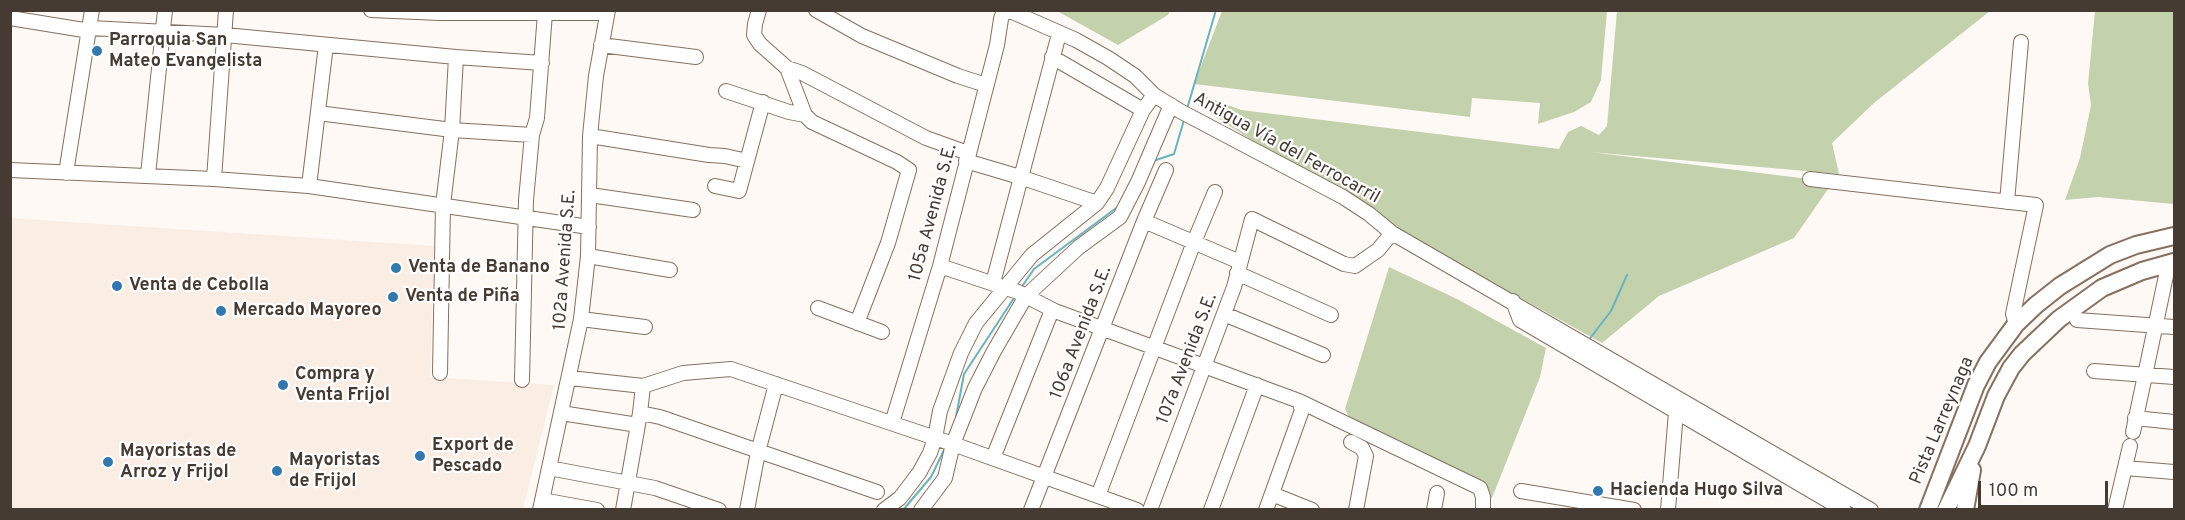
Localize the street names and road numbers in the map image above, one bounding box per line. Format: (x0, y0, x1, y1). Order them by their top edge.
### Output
street label: Antigua Vía del Ferrocarril (1189, 89, 1383, 209)
street label: 105a Avenida S.E. (905, 142, 963, 284)
street label: 102a Avenida S.E. (550, 189, 582, 331)
street label: 106a Avenida S.E. (1047, 263, 1117, 403)
street label: 107a Avenida S.E. (1153, 291, 1223, 427)
street label: Pista Larreynaga (1906, 354, 1980, 488)

